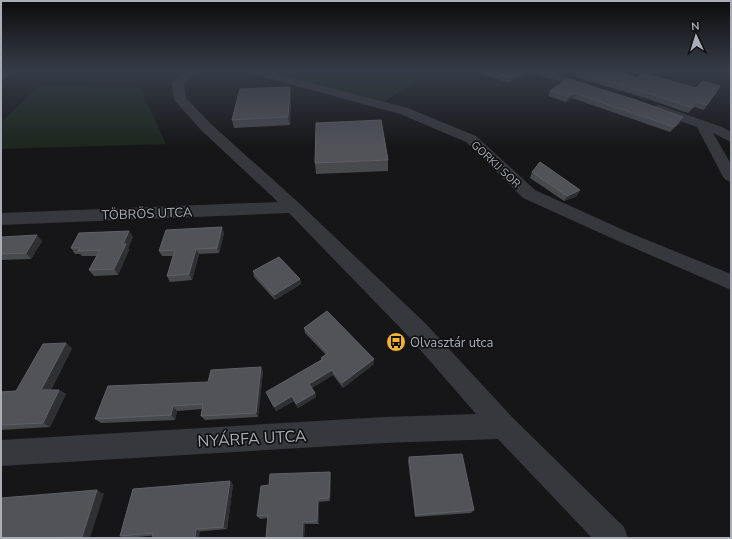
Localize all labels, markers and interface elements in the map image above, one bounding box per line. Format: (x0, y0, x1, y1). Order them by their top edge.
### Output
north arrow (676, 16, 716, 56)
text: N (691, 19, 700, 34)
street label: GORKIJ SOR (468, 138, 524, 192)
street label: TÖBRÖS UTCA (101, 202, 193, 225)
bus stop icon: Olvasztár utca (385, 331, 407, 353)
place label: Olvasztár utca (410, 334, 493, 352)
street label: NYÁRFA UTCA (197, 425, 307, 453)

